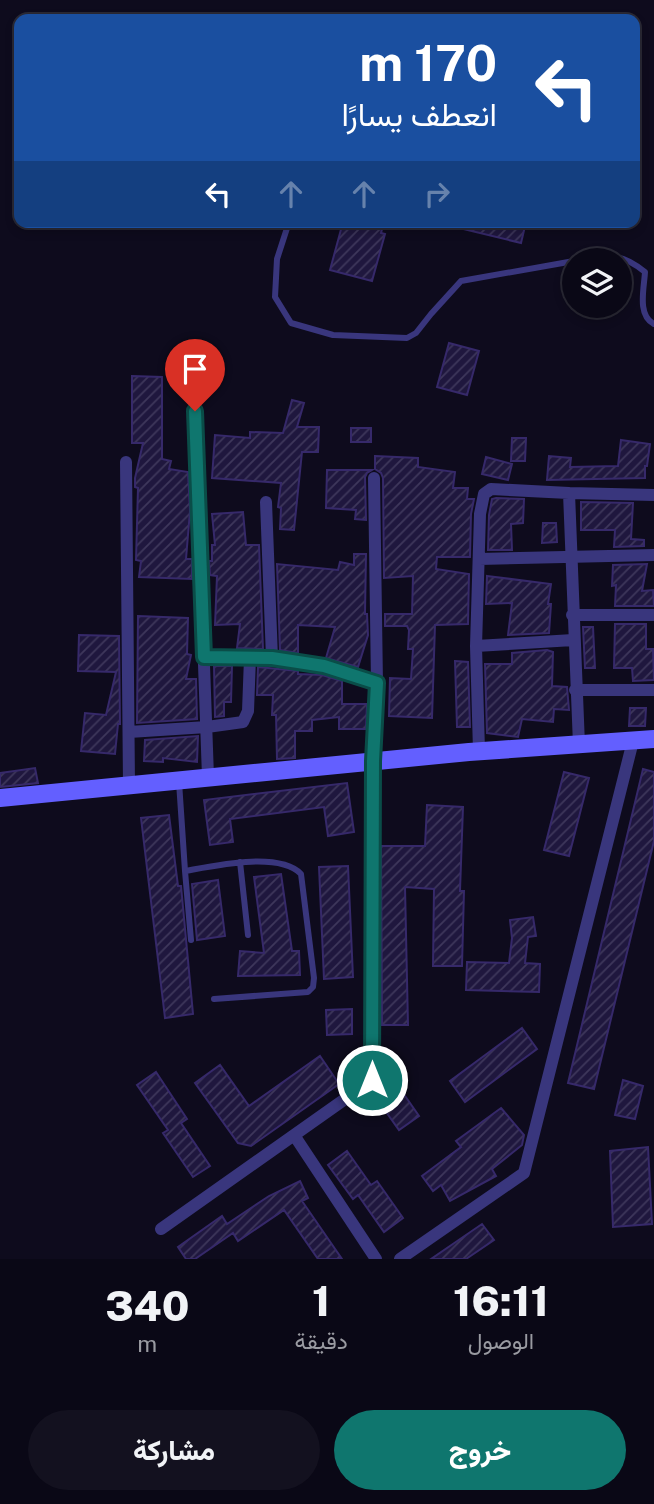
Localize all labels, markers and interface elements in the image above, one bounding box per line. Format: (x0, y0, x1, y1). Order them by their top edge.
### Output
text: 170 m (359, 34, 497, 92)
icon: left (521, 42, 612, 133)
text: انعطف يسارًا (341, 96, 497, 133)
icon: left (199, 175, 237, 213)
icon: ahead (272, 175, 310, 213)
icon: ahead (345, 175, 383, 213)
icon: right (418, 175, 456, 213)
map controls (562, 248, 632, 318)
button: layers (562, 248, 632, 318)
pin (165, 339, 225, 411)
icon: arrive (176, 350, 214, 388)
position arrow (335, 1043, 409, 1117)
text: 1 (312, 1276, 330, 1325)
text: 16:11 (453, 1276, 549, 1325)
text: 340 (105, 1281, 189, 1330)
text: دقيقة (295, 1327, 348, 1354)
text: الوصول (468, 1327, 534, 1354)
text: m (137, 1330, 157, 1357)
button: مشاركة (28, 1410, 320, 1490)
button: خروج (334, 1410, 626, 1490)

